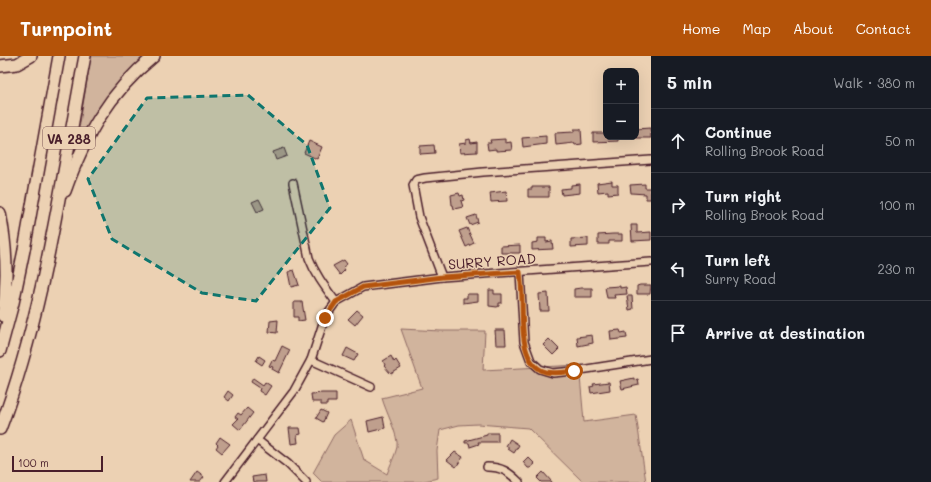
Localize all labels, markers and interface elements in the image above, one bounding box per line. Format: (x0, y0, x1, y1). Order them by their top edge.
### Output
text: Turnpoint (20, 16, 112, 41)
text: Home (682, 19, 720, 38)
text: Map (742, 19, 771, 38)
text: About (793, 19, 834, 38)
text: Contact (856, 19, 911, 38)
map controls (603, 68, 639, 140)
button: + (603, 68, 639, 104)
text: 5 min (667, 71, 712, 93)
text: Walk · 380 m (833, 74, 915, 91)
button: − (603, 104, 639, 140)
text: Continue (705, 122, 772, 142)
road number: VA 288 (43, 127, 95, 149)
icon: ahead (667, 130, 689, 152)
text: 50 m (885, 132, 915, 149)
text: Rolling Brook Road (705, 142, 824, 159)
text: Turn right (705, 186, 782, 206)
icon: right (667, 194, 689, 216)
text: 100 m (879, 196, 915, 213)
text: Rolling Brook Road (705, 206, 824, 223)
street label: SURRY ROAD (447, 248, 537, 274)
text: Turn left (705, 250, 770, 270)
icon: left (667, 258, 689, 280)
text: 230 m (878, 260, 915, 277)
text: Surry Road (705, 270, 776, 287)
route end (316, 309, 334, 327)
icon: arrive (667, 322, 689, 344)
text: Arrive at destination (705, 323, 865, 343)
route start (565, 362, 583, 380)
scale bar (12, 454, 103, 473)
text: 100 m (18, 455, 49, 470)

